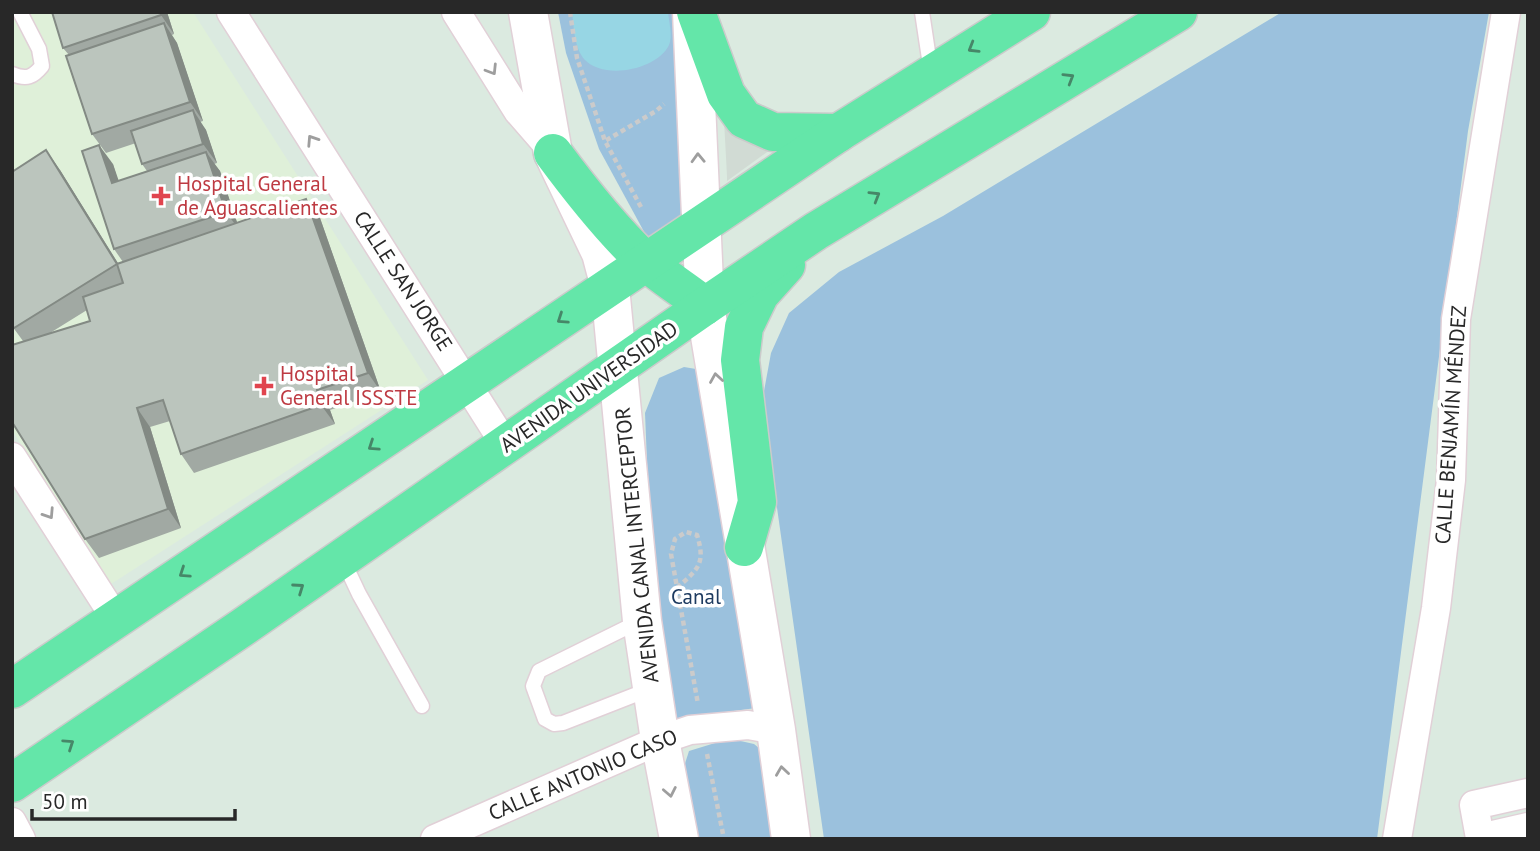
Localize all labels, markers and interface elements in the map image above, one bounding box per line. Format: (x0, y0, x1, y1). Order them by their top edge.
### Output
one-way arrow (968, 39, 981, 52)
one-way arrow (483, 62, 496, 75)
one-way arrow (1062, 73, 1075, 86)
one-way arrow (308, 134, 321, 147)
one-way arrow (691, 152, 706, 163)
place label: Hospital General de Aguascalientes (177, 170, 338, 221)
marker: Hospital General de Aguascalientes (151, 186, 171, 206)
one-way arrow (867, 191, 880, 204)
street label: CALLE SAN JORGE (348, 206, 459, 356)
street label: CALLE BENJAMÍN MÉNDEZ (1429, 305, 1472, 545)
one-way arrow (557, 311, 570, 323)
street label: AVENIDA UNIVERSIDAD (494, 315, 683, 458)
place label: Hospital General ISSSTE (280, 360, 417, 411)
one-way arrow (709, 372, 724, 384)
marker: Hospital General ISSSTE (254, 376, 274, 396)
street label: AVENIDA CANAL INTERCEPTOR (609, 406, 664, 684)
one-way arrow (368, 438, 381, 450)
one-way arrow (41, 507, 54, 520)
one-way arrow (179, 565, 192, 578)
park label: Canal (671, 583, 721, 610)
one-way arrow (291, 584, 304, 596)
street label: CALLE ANTONIO CASO (484, 723, 681, 827)
one-way arrow (61, 740, 74, 753)
one-way arrow (775, 765, 790, 777)
scale bar (32, 778, 234, 822)
one-way arrow (661, 786, 676, 798)
text: 50 m (42, 788, 88, 815)

